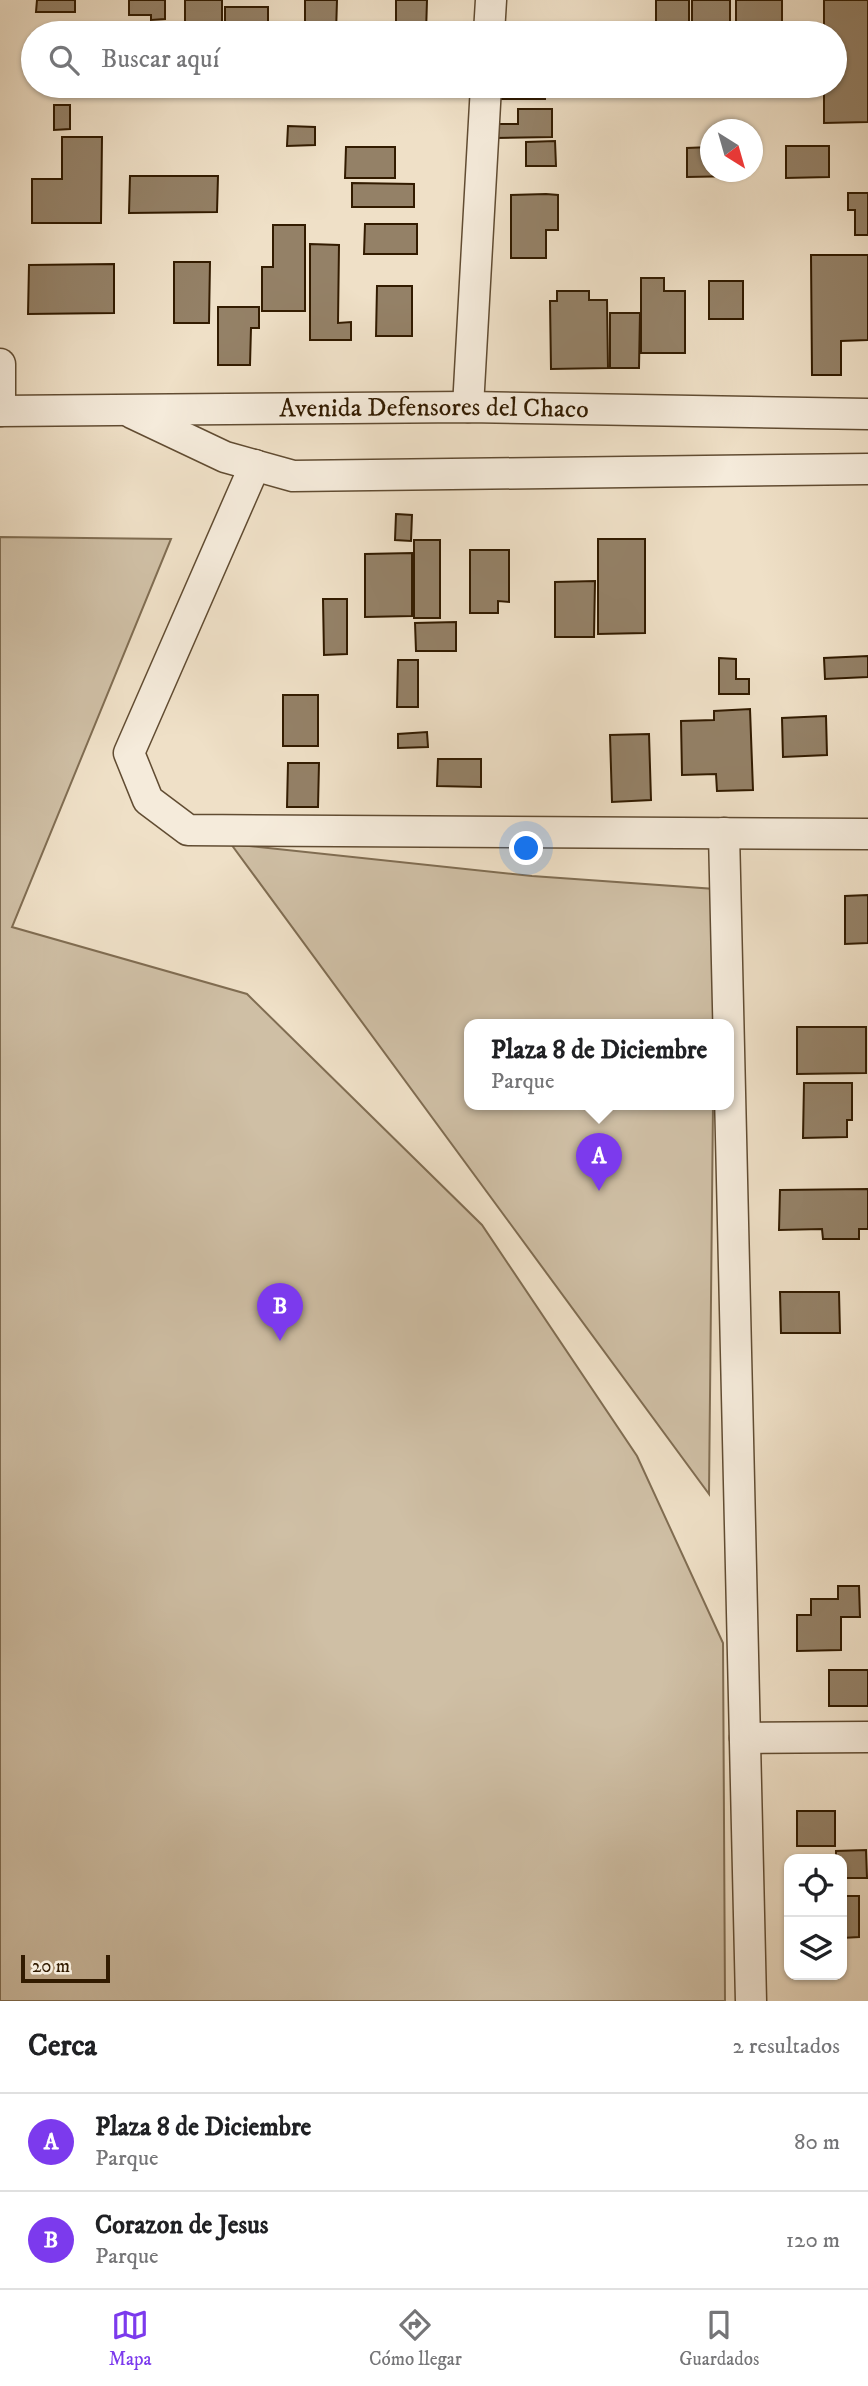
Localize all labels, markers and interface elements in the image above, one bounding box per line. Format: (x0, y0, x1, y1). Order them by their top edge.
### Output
search box (21, 21, 847, 98)
icon: search (45, 41, 83, 79)
text: Buscar aquí (101, 43, 219, 76)
north arrow (700, 119, 763, 182)
street label: Avenida Defensores del Chaco (279, 390, 589, 426)
your location (509, 831, 543, 865)
popup (464, 1019, 734, 1110)
text: Plaza 8 de Diciembre (491, 1034, 707, 1067)
text: Parque (491, 1067, 554, 1096)
pin: A (576, 1133, 622, 1191)
pin: B (257, 1283, 303, 1341)
map controls (784, 1854, 847, 1980)
button: locate (784, 1854, 847, 1917)
button: layers (784, 1917, 847, 1980)
scale bar (21, 1952, 110, 1984)
text: 20 m (32, 1955, 70, 1978)
text: Cerca (28, 2028, 97, 2065)
text: 2 resultados (733, 2032, 840, 2061)
text: Plaza 8 de Diciembre (95, 2111, 311, 2144)
text: A (44, 2128, 58, 2157)
text: 80 m (794, 2128, 840, 2157)
text: Parque (95, 2144, 159, 2173)
text: Corazon de Jesus (95, 2209, 269, 2242)
text: B (44, 2226, 58, 2255)
text: 120 m (786, 2226, 840, 2255)
text: Parque (95, 2242, 159, 2271)
tab: Mapa (109, 2306, 152, 2371)
tab: Cómo llegar (369, 2306, 462, 2371)
tab: Guardados (679, 2306, 759, 2371)

